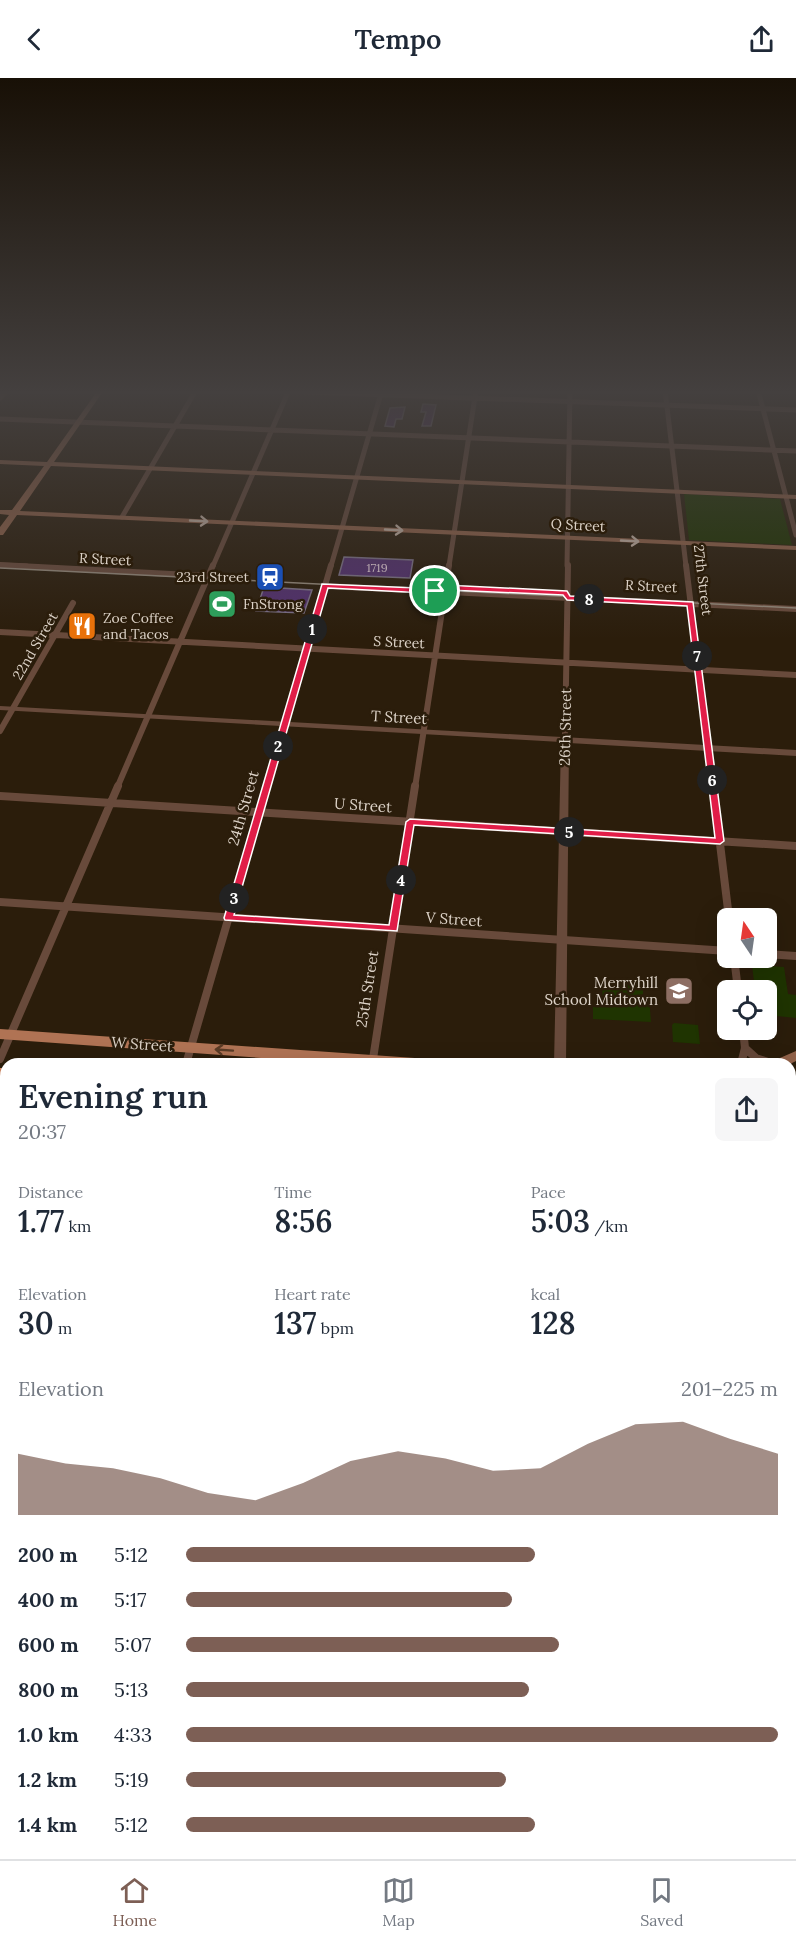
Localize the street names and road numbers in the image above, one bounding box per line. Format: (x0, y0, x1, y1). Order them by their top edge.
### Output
street label: Q Street (550, 515, 606, 535)
street label: 27th Street (690, 544, 716, 617)
street label: R Street (78, 549, 132, 569)
street label: R Street (624, 576, 678, 596)
street label: 22nd Street (8, 608, 62, 683)
street label: S Street (373, 632, 426, 652)
street label: 26th Street (555, 688, 575, 766)
street label: T Street (371, 706, 428, 728)
street label: 24th Street (223, 768, 263, 848)
street label: U Street (334, 794, 393, 817)
street label: V Street (424, 907, 483, 930)
street label: 25th Street (352, 949, 382, 1029)
street label: W Street (111, 1032, 173, 1056)

